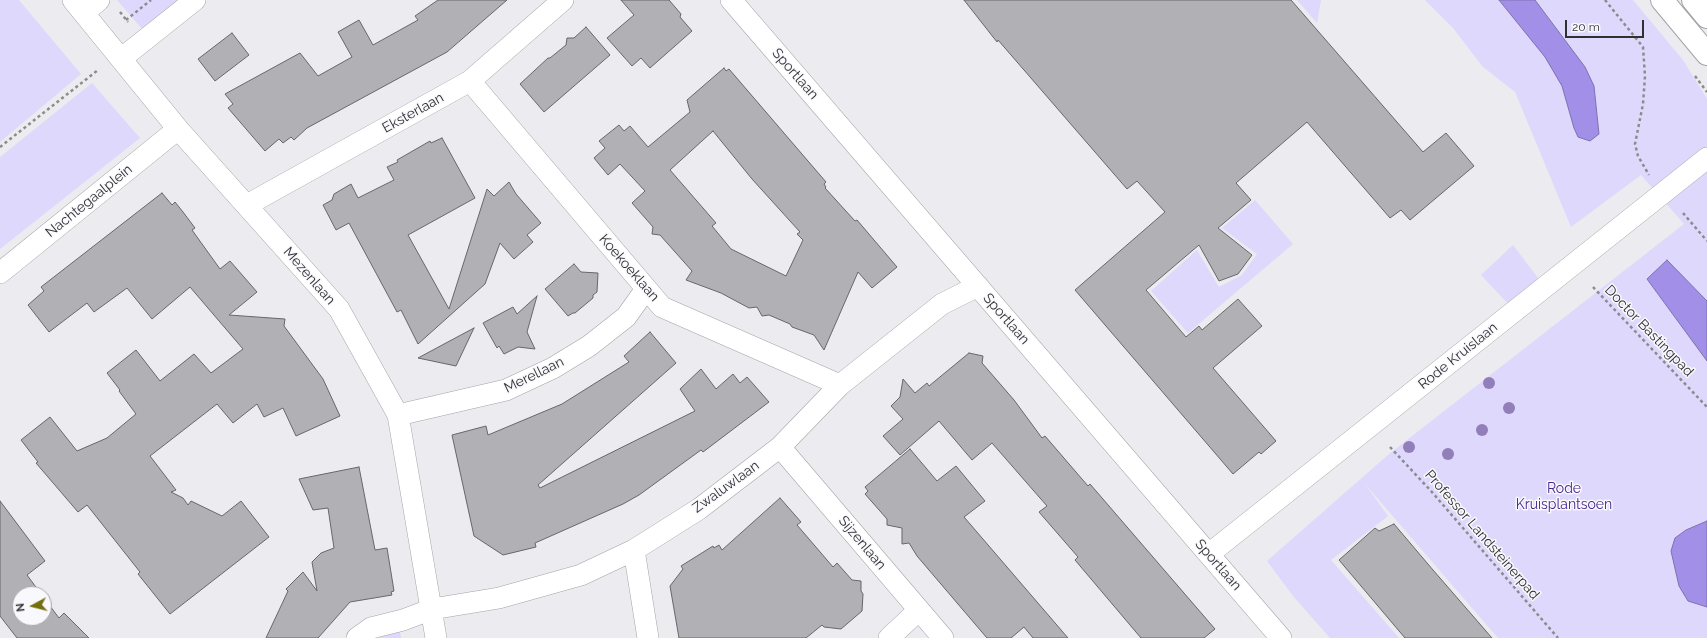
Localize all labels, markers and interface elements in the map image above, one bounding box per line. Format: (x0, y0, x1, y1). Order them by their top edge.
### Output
scale bar (1567, 12, 1646, 38)
text: 20 m (1572, 20, 1600, 34)
street label: Sportlaan (768, 45, 822, 103)
street label: Eksterlaan (379, 89, 447, 137)
street label: Nachtegaalplein (42, 161, 136, 241)
street label: Koekoeklaan (595, 231, 663, 305)
street label: Mezenlaan (279, 244, 339, 308)
street label: Doctor Bastingpad (1601, 282, 1697, 380)
street label: Sportlaan (979, 290, 1033, 348)
street label: Rode Kruislaan (1415, 319, 1501, 393)
street label: Merellaan (501, 353, 567, 397)
street label: Zwaluwlaan (689, 457, 763, 517)
street label: Professor Landsteinerpad (1421, 467, 1543, 603)
park label: Rode Kruisplantsoen (1516, 481, 1612, 514)
street label: Sijzenlaan (835, 513, 889, 573)
street label: Sportlaan (1191, 536, 1245, 594)
north arrow (12, 586, 52, 626)
text: N (14, 602, 28, 612)

